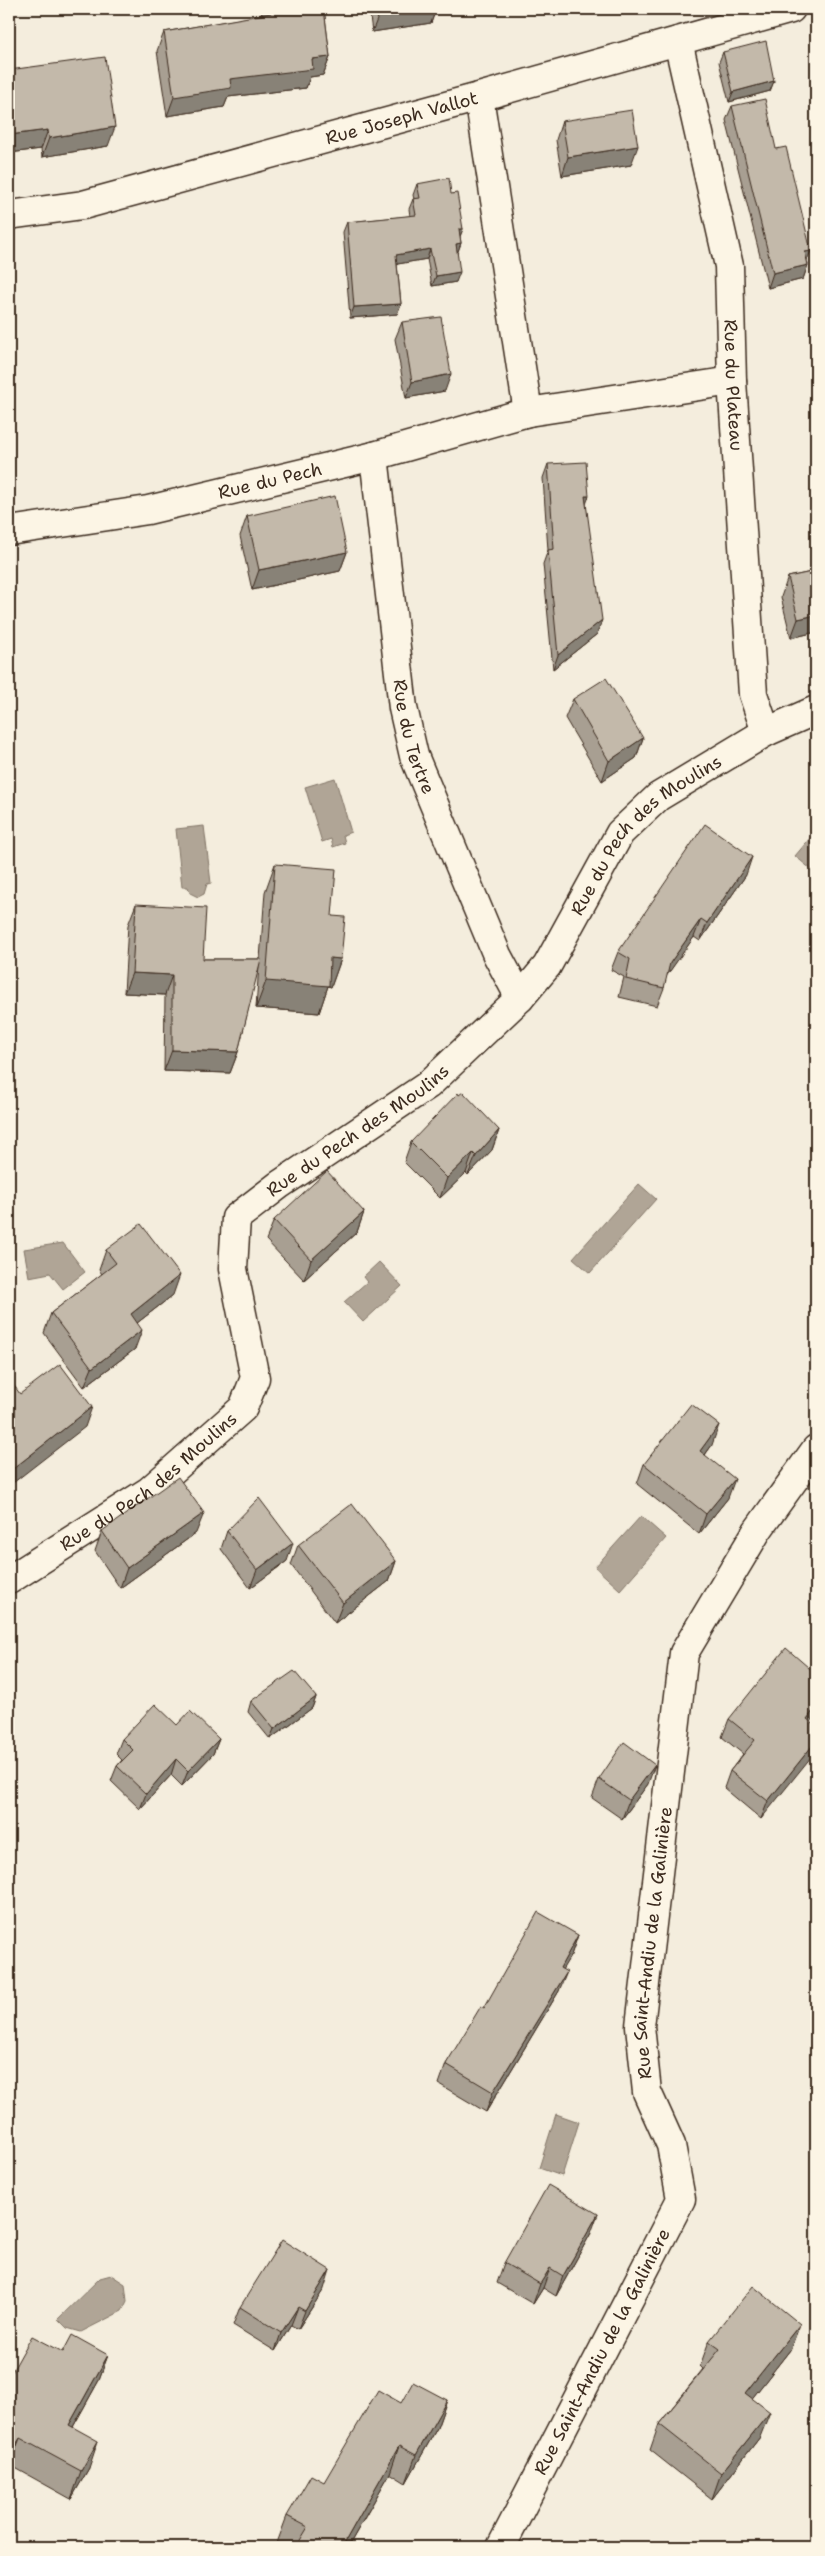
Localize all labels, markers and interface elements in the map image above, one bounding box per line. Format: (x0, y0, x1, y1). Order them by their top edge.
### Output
street label: Rue Joseph Vallot (323, 86, 481, 150)
street label: Rue du Plateau (718, 319, 749, 452)
street label: Rue du Pech (216, 457, 324, 505)
street label: Rue du Tertre (388, 678, 441, 798)
street label: Rue du Pech des Moulins (565, 749, 726, 920)
street label: Rue du Pech des Moulins (262, 1059, 454, 1202)
street label: Rue du Pech des Moulins (55, 1407, 242, 1557)
street label: Rue Saint-Andiu de la Galinière (627, 1805, 678, 2080)
street label: Rue Saint-Andiu de la Galinière (528, 2224, 676, 2479)

